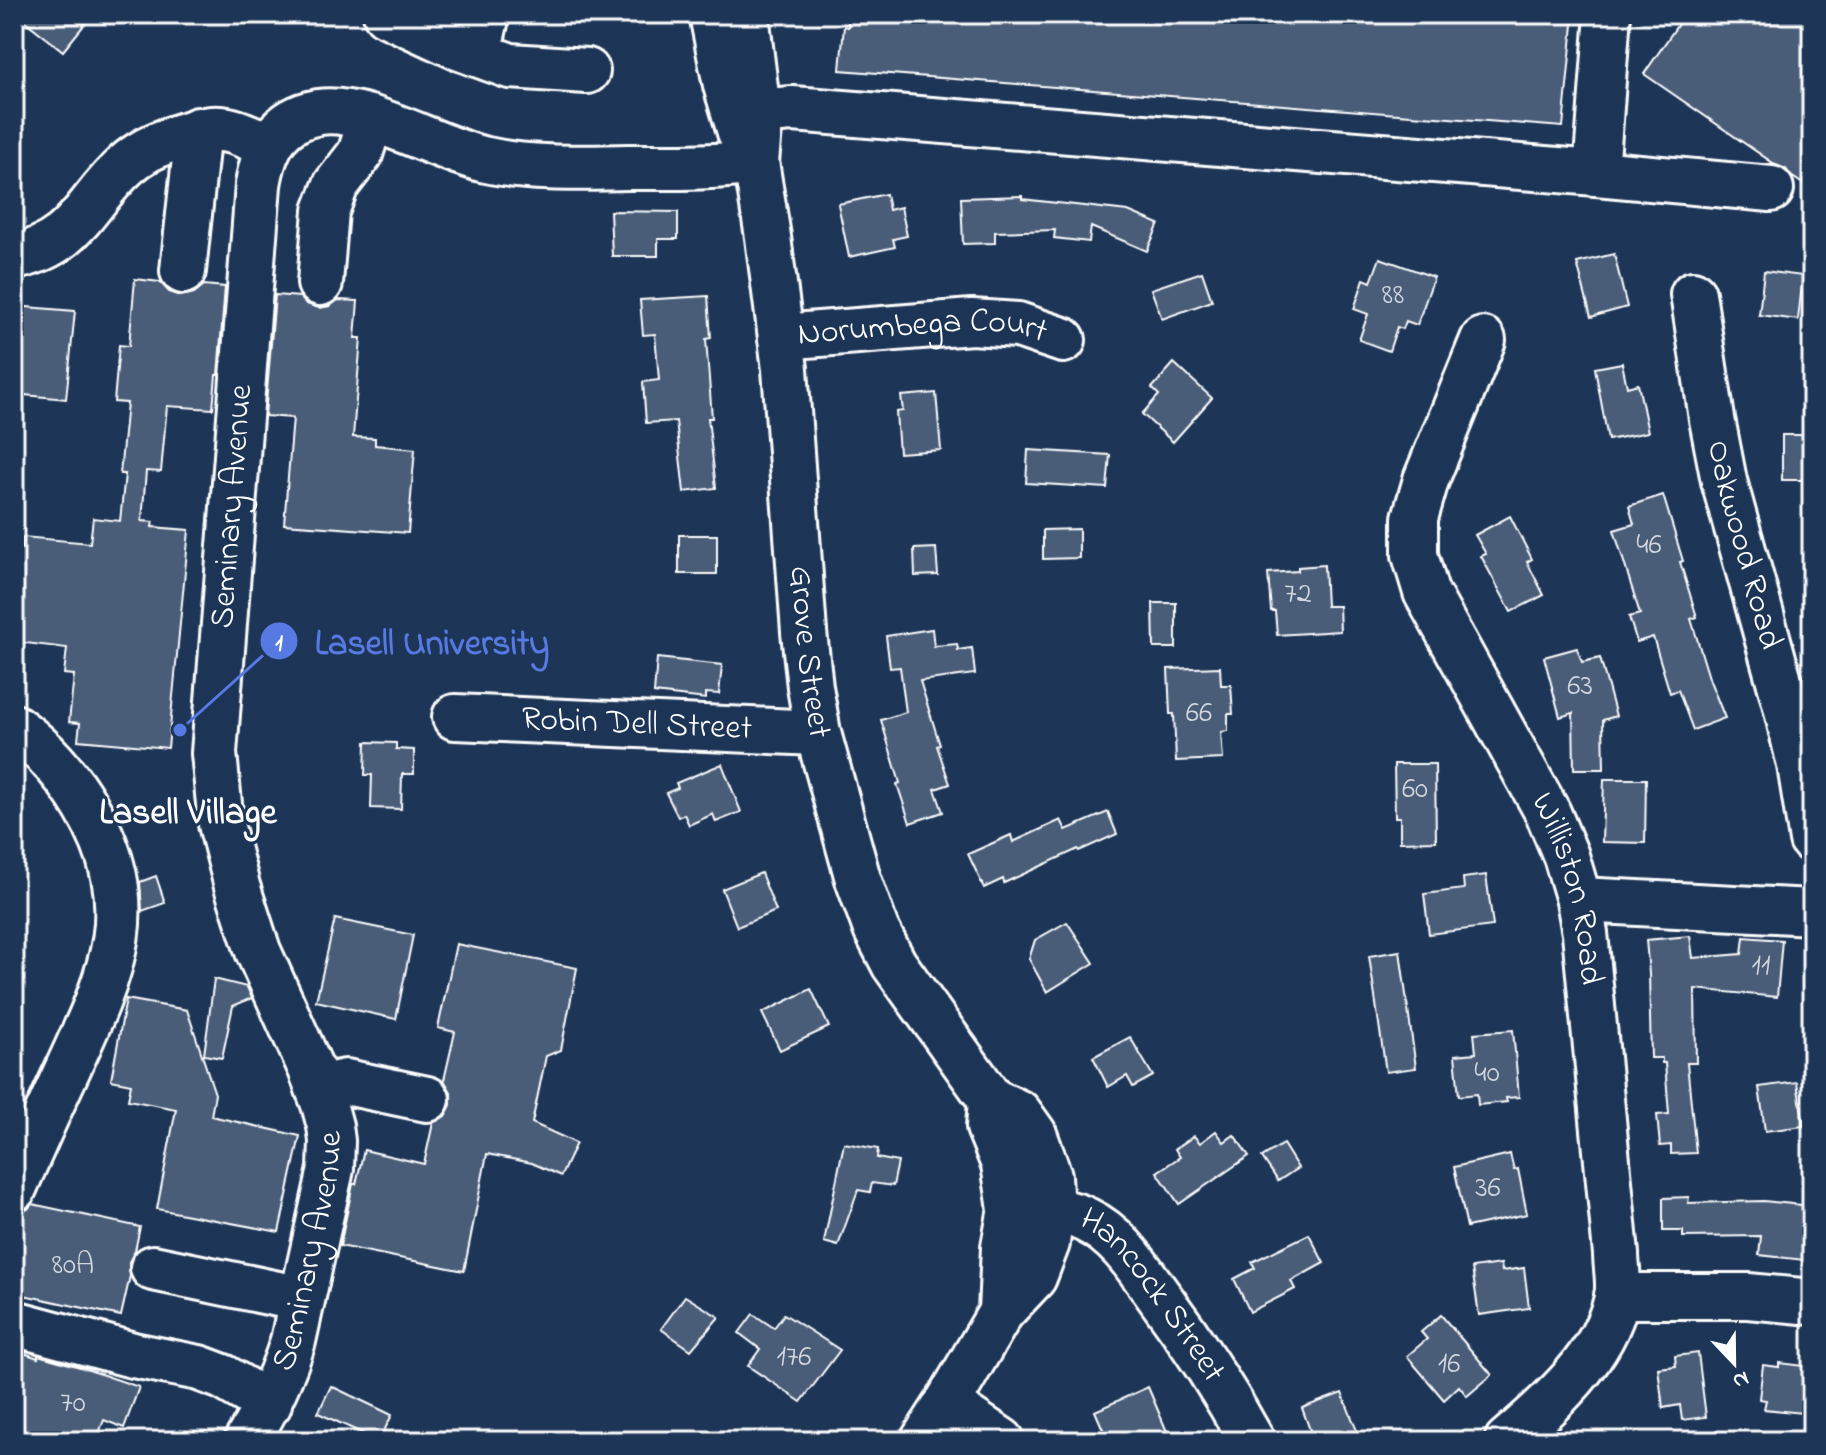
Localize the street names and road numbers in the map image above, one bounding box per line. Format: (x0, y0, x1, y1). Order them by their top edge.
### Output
street label: Norumbega Court (796, 297, 1054, 361)
street label: Seminary Avenue (199, 382, 268, 630)
street label: Oakwood Road (1692, 436, 1794, 655)
street label: Grove Street (774, 564, 843, 742)
street label: Robin Dell Street (520, 695, 753, 755)
street label: Williston Road (1517, 784, 1615, 987)
street label: Seminary Avenue (260, 1127, 358, 1379)
street label: Hancock Street (1070, 1196, 1237, 1393)

